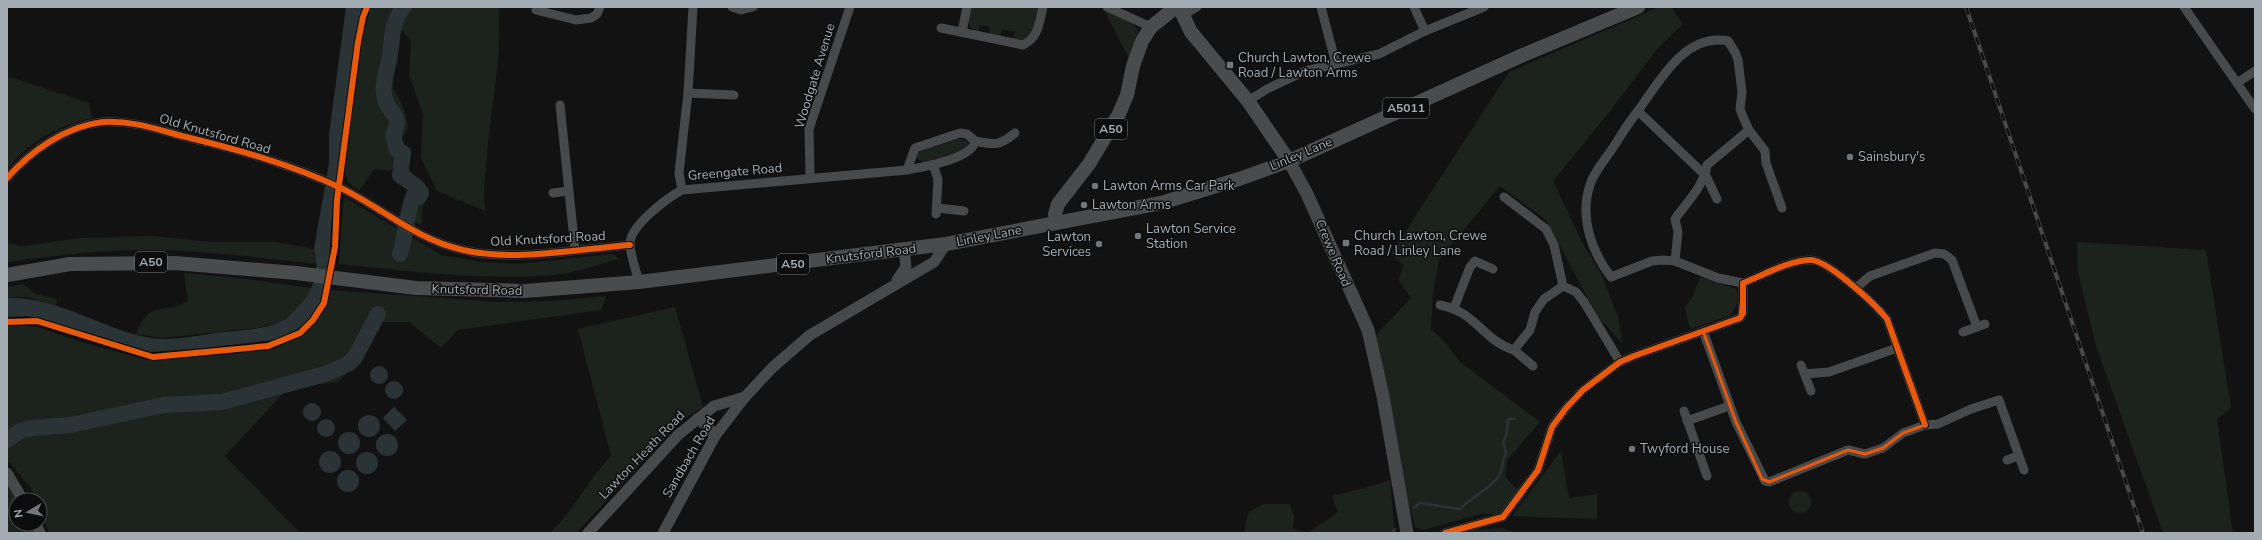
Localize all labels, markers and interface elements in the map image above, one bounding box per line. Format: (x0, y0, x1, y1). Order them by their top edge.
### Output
street label: Woodgate Avenue (790, 21, 840, 131)
place label: Church Lawton, Crewe Road / Lawton Arms (1238, 49, 1371, 82)
marker: Church Lawton, Crewe Road / Lawton Arms (1225, 60, 1235, 70)
road number: A5011 (1383, 98, 1429, 118)
street label: Old Knutsford Road (157, 109, 273, 159)
road number: A50 (1095, 119, 1127, 139)
street label: Linley Lane (1267, 133, 1335, 175)
place label: Sainsbury's (1858, 148, 1925, 166)
marker: Sainsbury's (1845, 152, 1855, 162)
street label: Greengate Road (687, 159, 783, 185)
place label: Lawton Arms Car Park (1103, 177, 1235, 195)
marker: Lawton Arms Car Park (1090, 181, 1100, 191)
place label: Lawton Arms (1092, 196, 1171, 214)
marker: Lawton Arms (1079, 200, 1089, 210)
street label: Crewe Road (1311, 217, 1355, 289)
place label: Lawton Service Station (1146, 220, 1236, 253)
street label: Linley Lane (955, 221, 1023, 251)
street label: Old Knutsford Road (490, 227, 606, 251)
place label: Church Lawton, Crewe Road / Linley Lane (1354, 227, 1487, 260)
place label: Lawton Services (1042, 228, 1091, 261)
marker: Lawton Service Station (1133, 231, 1143, 241)
marker: Church Lawton, Crewe Road / Linley Lane (1341, 238, 1351, 248)
marker: Lawton Services (1094, 239, 1104, 249)
street label: Knutsford Road (825, 240, 917, 268)
road number: A50 (135, 252, 167, 272)
road number: A50 (777, 254, 809, 274)
street label: Knutsford Road (431, 280, 523, 300)
street label: Lawton Heath Road (595, 407, 689, 503)
street label: Sandbach Road (658, 413, 720, 501)
place label: Twyford House (1640, 440, 1729, 458)
marker: Twyford House (1627, 444, 1637, 454)
north arrow (8, 492, 48, 532)
text: N (11, 508, 27, 519)

